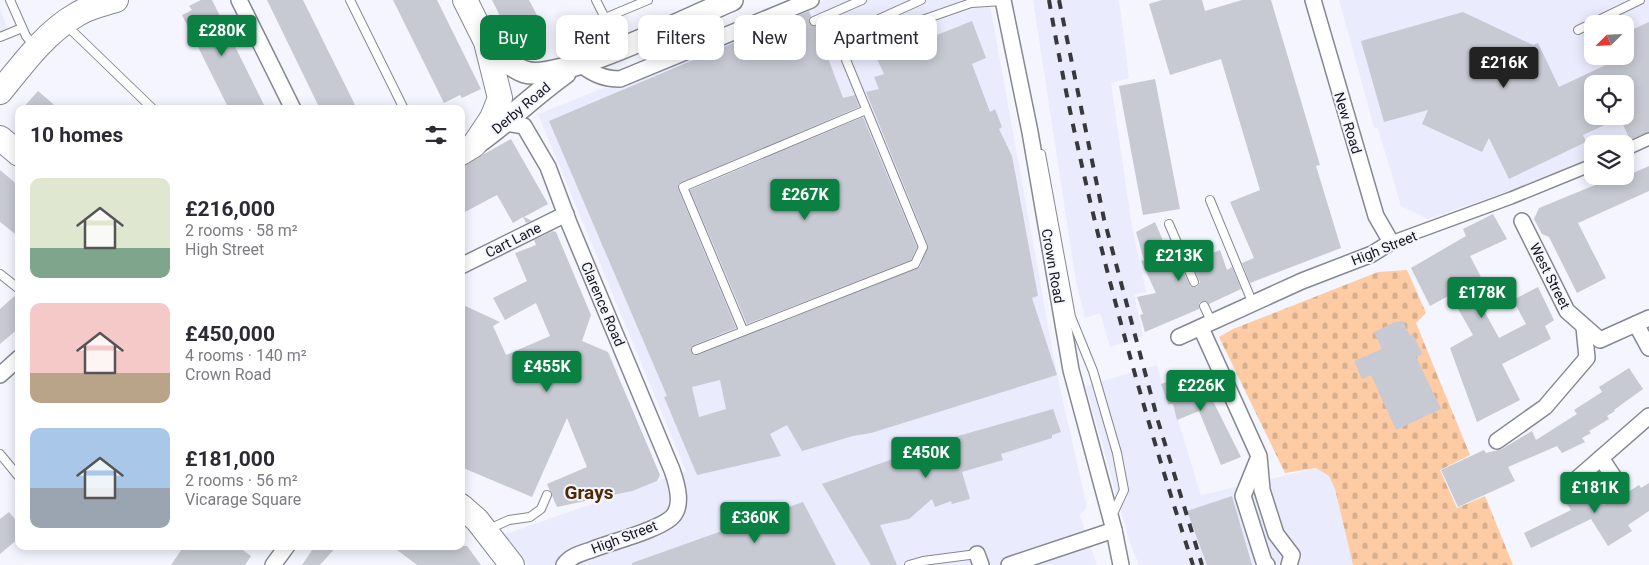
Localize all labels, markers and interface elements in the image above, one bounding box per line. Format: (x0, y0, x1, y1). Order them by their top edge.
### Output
pin: £280K (187, 15, 257, 57)
chip: Buy (480, 15, 546, 60)
chip: Rent (556, 15, 628, 60)
chip: Filters (638, 15, 724, 60)
chip: New (734, 15, 806, 60)
chip: Apartment (816, 15, 937, 60)
north arrow (1584, 15, 1634, 65)
map controls (1584, 15, 1634, 185)
text: £280K (198, 21, 246, 40)
pin: £216K (1469, 46, 1539, 89)
text: £216K (1480, 53, 1528, 72)
button: locate (1584, 75, 1634, 125)
street label: Derby Road (489, 79, 553, 137)
street label: New Road (1331, 90, 1365, 156)
icon: filters (422, 121, 450, 149)
text: 10 homes (30, 123, 123, 147)
button: layers (1584, 135, 1634, 185)
pin: £267K (770, 178, 840, 221)
text: £267K (781, 185, 829, 204)
text: £216,000 (185, 197, 275, 221)
icon: home (70, 198, 130, 258)
street label: Cart Lane (483, 219, 543, 261)
text: 2 rooms · 58 m² (185, 221, 298, 240)
street label: Crown Road (1039, 227, 1067, 305)
street label: High Street (1349, 227, 1420, 268)
text: High Street (185, 240, 264, 259)
pin: £213K (1144, 240, 1214, 282)
street label: West Street (1527, 240, 1574, 312)
text: £213K (1155, 246, 1203, 265)
street label: Clarence Road (578, 259, 628, 349)
pin: £178K (1447, 276, 1517, 319)
text: £178K (1458, 283, 1506, 302)
text: £450,000 (185, 322, 275, 346)
icon: home (70, 323, 130, 383)
text: 4 rooms · 140 m² (185, 346, 307, 365)
pin: £455K (512, 350, 582, 393)
text: £455K (523, 357, 571, 376)
text: Crown Road (185, 365, 271, 384)
pin: £226K (1166, 370, 1236, 412)
text: £226K (1177, 376, 1225, 395)
pin: £450K (891, 436, 961, 479)
text: £450K (902, 443, 950, 462)
text: £181,000 (185, 447, 275, 471)
icon: home (70, 448, 130, 508)
text: 2 rooms · 56 m² (185, 471, 298, 490)
pin: £181K (1560, 472, 1630, 514)
text: £181K (1571, 478, 1619, 497)
district label: Grays (565, 481, 614, 504)
text: Vicarage Square (185, 490, 301, 509)
pin: £360K (720, 502, 790, 544)
text: £360K (731, 508, 779, 527)
street label: High Street (589, 517, 660, 557)

